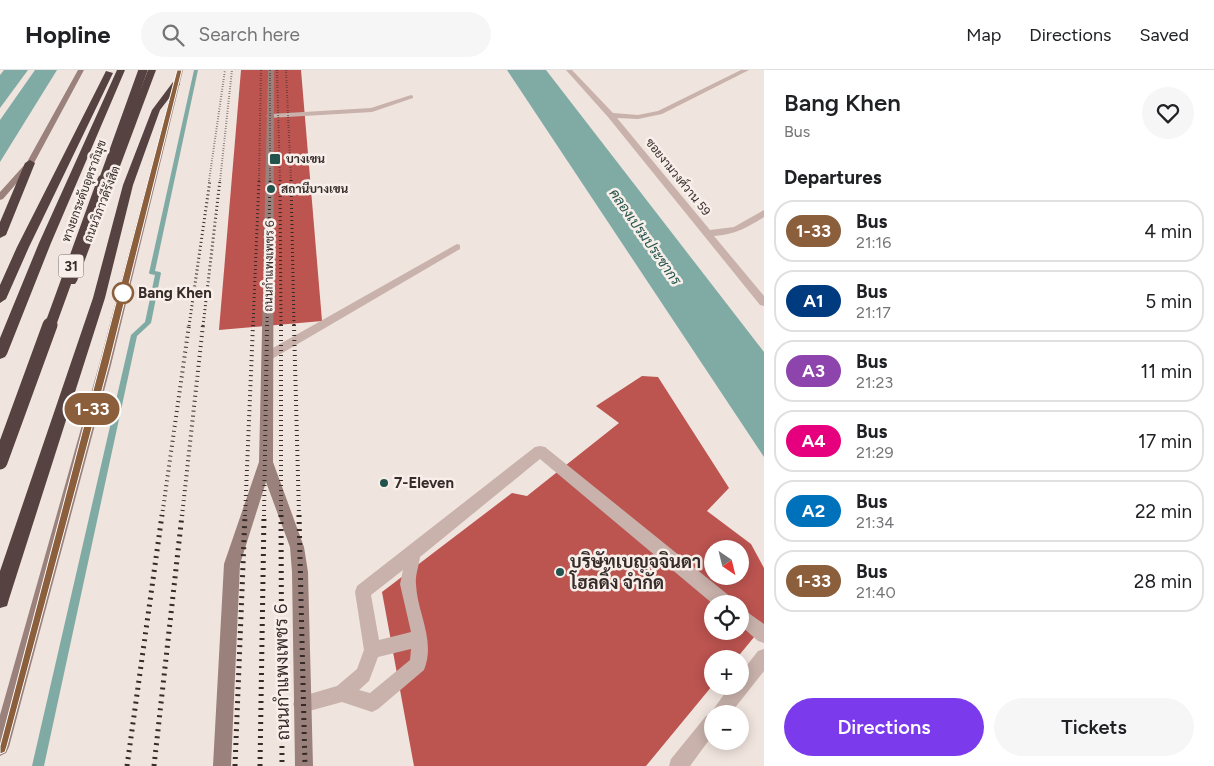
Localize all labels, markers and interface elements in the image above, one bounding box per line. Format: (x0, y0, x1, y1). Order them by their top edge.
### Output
search box (141, 12, 491, 57)
text: Hopline (25, 20, 111, 49)
icon: search (159, 21, 187, 49)
text: Search here (199, 23, 300, 46)
text: Map (966, 24, 1001, 46)
text: Directions (1029, 24, 1111, 46)
text: Saved (1139, 24, 1189, 46)
button: heart (1142, 87, 1194, 139)
text: Bang Khen (784, 88, 901, 117)
text: Bus (784, 122, 810, 141)
street label: ซอยงามวงศ์วาน 59 (643, 135, 714, 218)
street label: ทางยกระดับอุตราภิมุข (59, 138, 111, 245)
marker: บางเขน (268, 152, 282, 166)
place label: บางเขน (286, 152, 325, 166)
street label: ถนนวิภาวดีรังสิต (80, 164, 123, 244)
text: Departures (784, 166, 882, 189)
place label: สถานีบางเขน (281, 181, 349, 196)
marker: สถานีบางเขน (265, 183, 277, 195)
water label: คลองเปรมประชากร (605, 186, 685, 289)
text: Bus (856, 210, 887, 233)
street label: ถนนกำแพงเพชร 6 (261, 220, 277, 312)
text: 1-33 (796, 220, 831, 242)
text: 4 min (1144, 220, 1192, 243)
text: 21:16 (856, 233, 891, 252)
road number: 31 (58, 255, 84, 278)
text: Bus (856, 280, 887, 303)
marker: Bang Khen (112, 282, 134, 304)
place label: Bang Khen (138, 284, 212, 302)
text: A1 (803, 290, 824, 312)
text: 5 min (1145, 290, 1192, 313)
text: 21:17 (856, 303, 891, 322)
text: Bus (856, 350, 887, 373)
text: A3 (802, 360, 825, 382)
text: 11 min (1140, 360, 1192, 383)
text: 21:23 (856, 373, 893, 392)
line badge: 1-33 (57, 393, 127, 425)
text: 1-33 (75, 398, 109, 420)
text: Bus (856, 420, 887, 443)
text: A4 (801, 430, 826, 452)
text: 17 min (1138, 430, 1192, 453)
text: 21:29 (856, 443, 894, 462)
place label: 7-Eleven (394, 474, 454, 492)
marker: 7-Eleven (378, 477, 390, 489)
text: Bus (856, 490, 887, 513)
text: A2 (802, 500, 825, 522)
text: 22 min (1135, 500, 1192, 523)
text: 21:34 (856, 513, 894, 532)
north arrow (704, 540, 749, 585)
map controls (704, 540, 749, 750)
place label: บริษัทเบญจจินดา โฮลดิ้ง จำกัด (569, 550, 701, 594)
text: Bus (856, 560, 887, 583)
marker: บริษัทเบญจจินดา โฮลดิ้ง จำกัด (554, 566, 566, 578)
text: 1-33 (796, 570, 831, 592)
text: 28 min (1134, 570, 1192, 593)
text: 21:40 (856, 583, 896, 602)
button: locate (704, 595, 749, 640)
street label: ถนนกำแพงเพชร 6 (270, 603, 294, 741)
button: + (704, 650, 749, 695)
button: Directions (784, 698, 984, 756)
button: Tickets (994, 698, 1194, 756)
button: − (704, 705, 749, 750)

